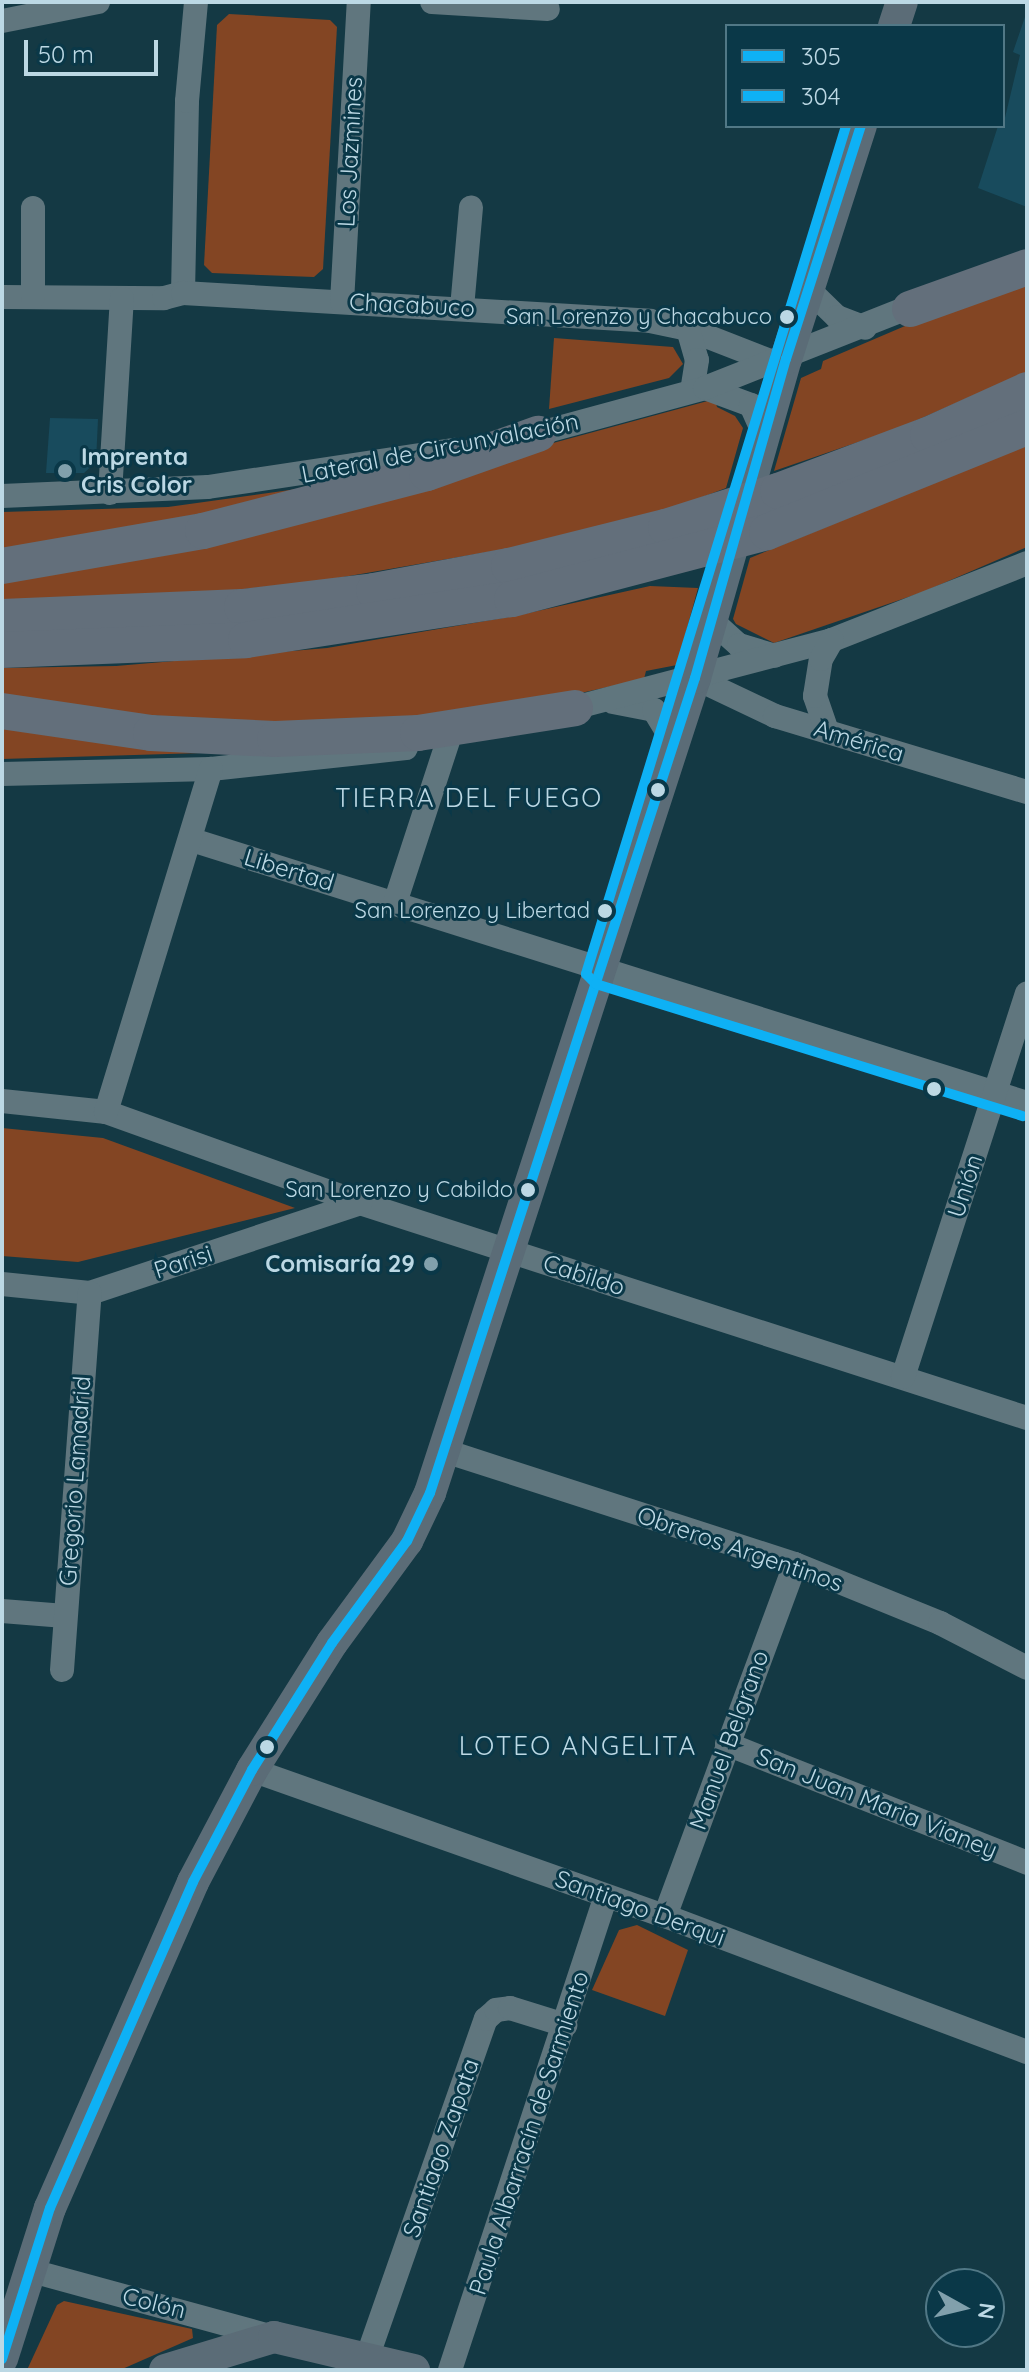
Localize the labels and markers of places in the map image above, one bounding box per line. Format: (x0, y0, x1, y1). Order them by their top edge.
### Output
place label: San Lorenzo y Chacabuco (506, 304, 772, 330)
marker: San Lorenzo y Chacabuco (779, 309, 795, 325)
place label: Imprenta Cris Color (81, 443, 192, 499)
marker: Imprenta Cris Color (56, 462, 74, 480)
unlabelled marker (650, 782, 666, 798)
place label: San Lorenzo y Libertad (355, 898, 590, 924)
marker: San Lorenzo y Libertad (597, 903, 613, 919)
unlabelled marker (926, 1081, 942, 1097)
place label: San Lorenzo y Cabildo (285, 1177, 513, 1203)
marker: San Lorenzo y Cabildo (520, 1182, 536, 1198)
place label: Comisaría 29 (265, 1250, 415, 1278)
marker: Comisaría 29 (422, 1255, 440, 1273)
unlabelled marker (259, 1739, 275, 1755)

